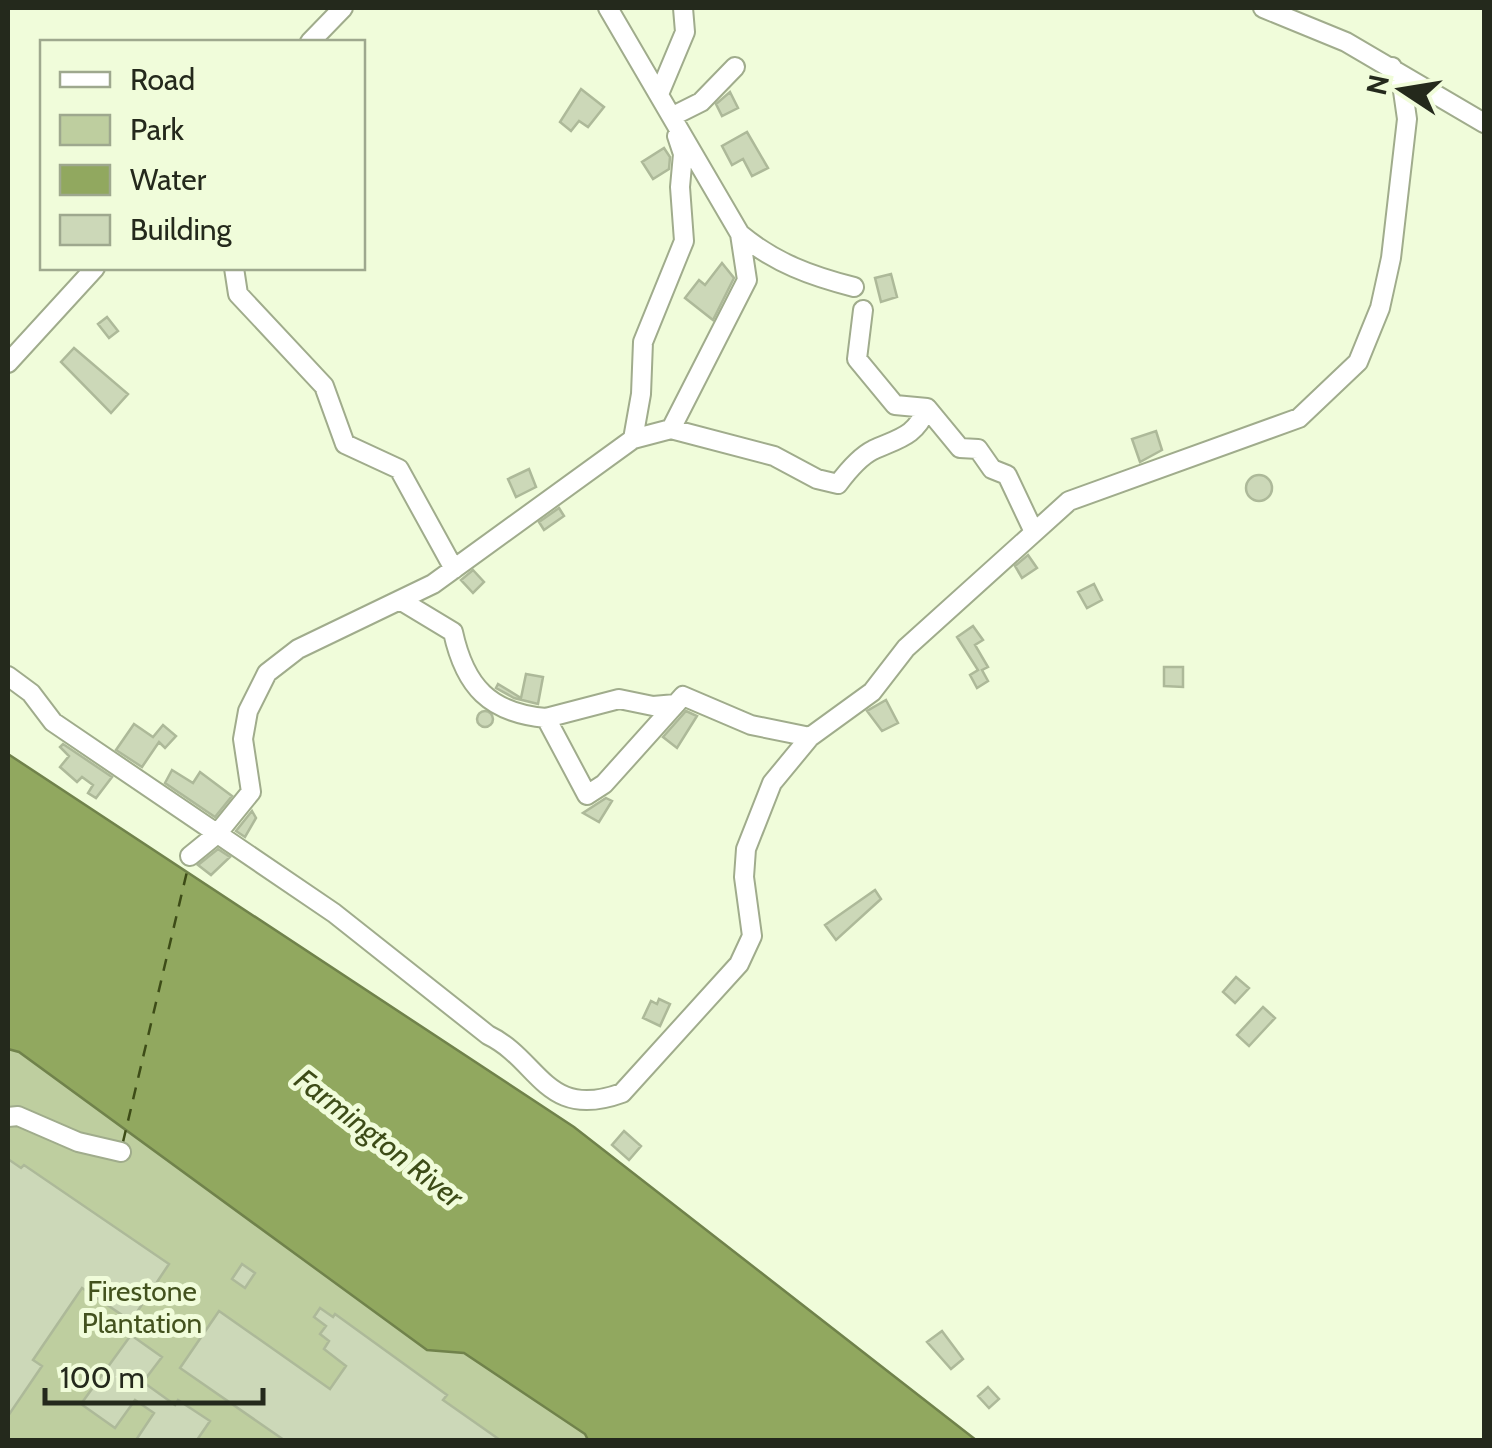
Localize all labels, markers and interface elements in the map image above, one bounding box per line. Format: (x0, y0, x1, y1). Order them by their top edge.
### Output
legend (40, 40, 365, 270)
north arrow (1352, 40, 1452, 140)
text: Road (130, 61, 195, 98)
text: N (1359, 72, 1396, 98)
text: Park (130, 111, 185, 148)
text: Water (130, 161, 207, 198)
text: Building (130, 211, 233, 248)
water label: Farmington River (287, 1061, 472, 1216)
park label: Firestone Plantation (82, 1274, 202, 1340)
scale bar (45, 1343, 262, 1405)
text: 100 m (60, 1359, 145, 1396)

